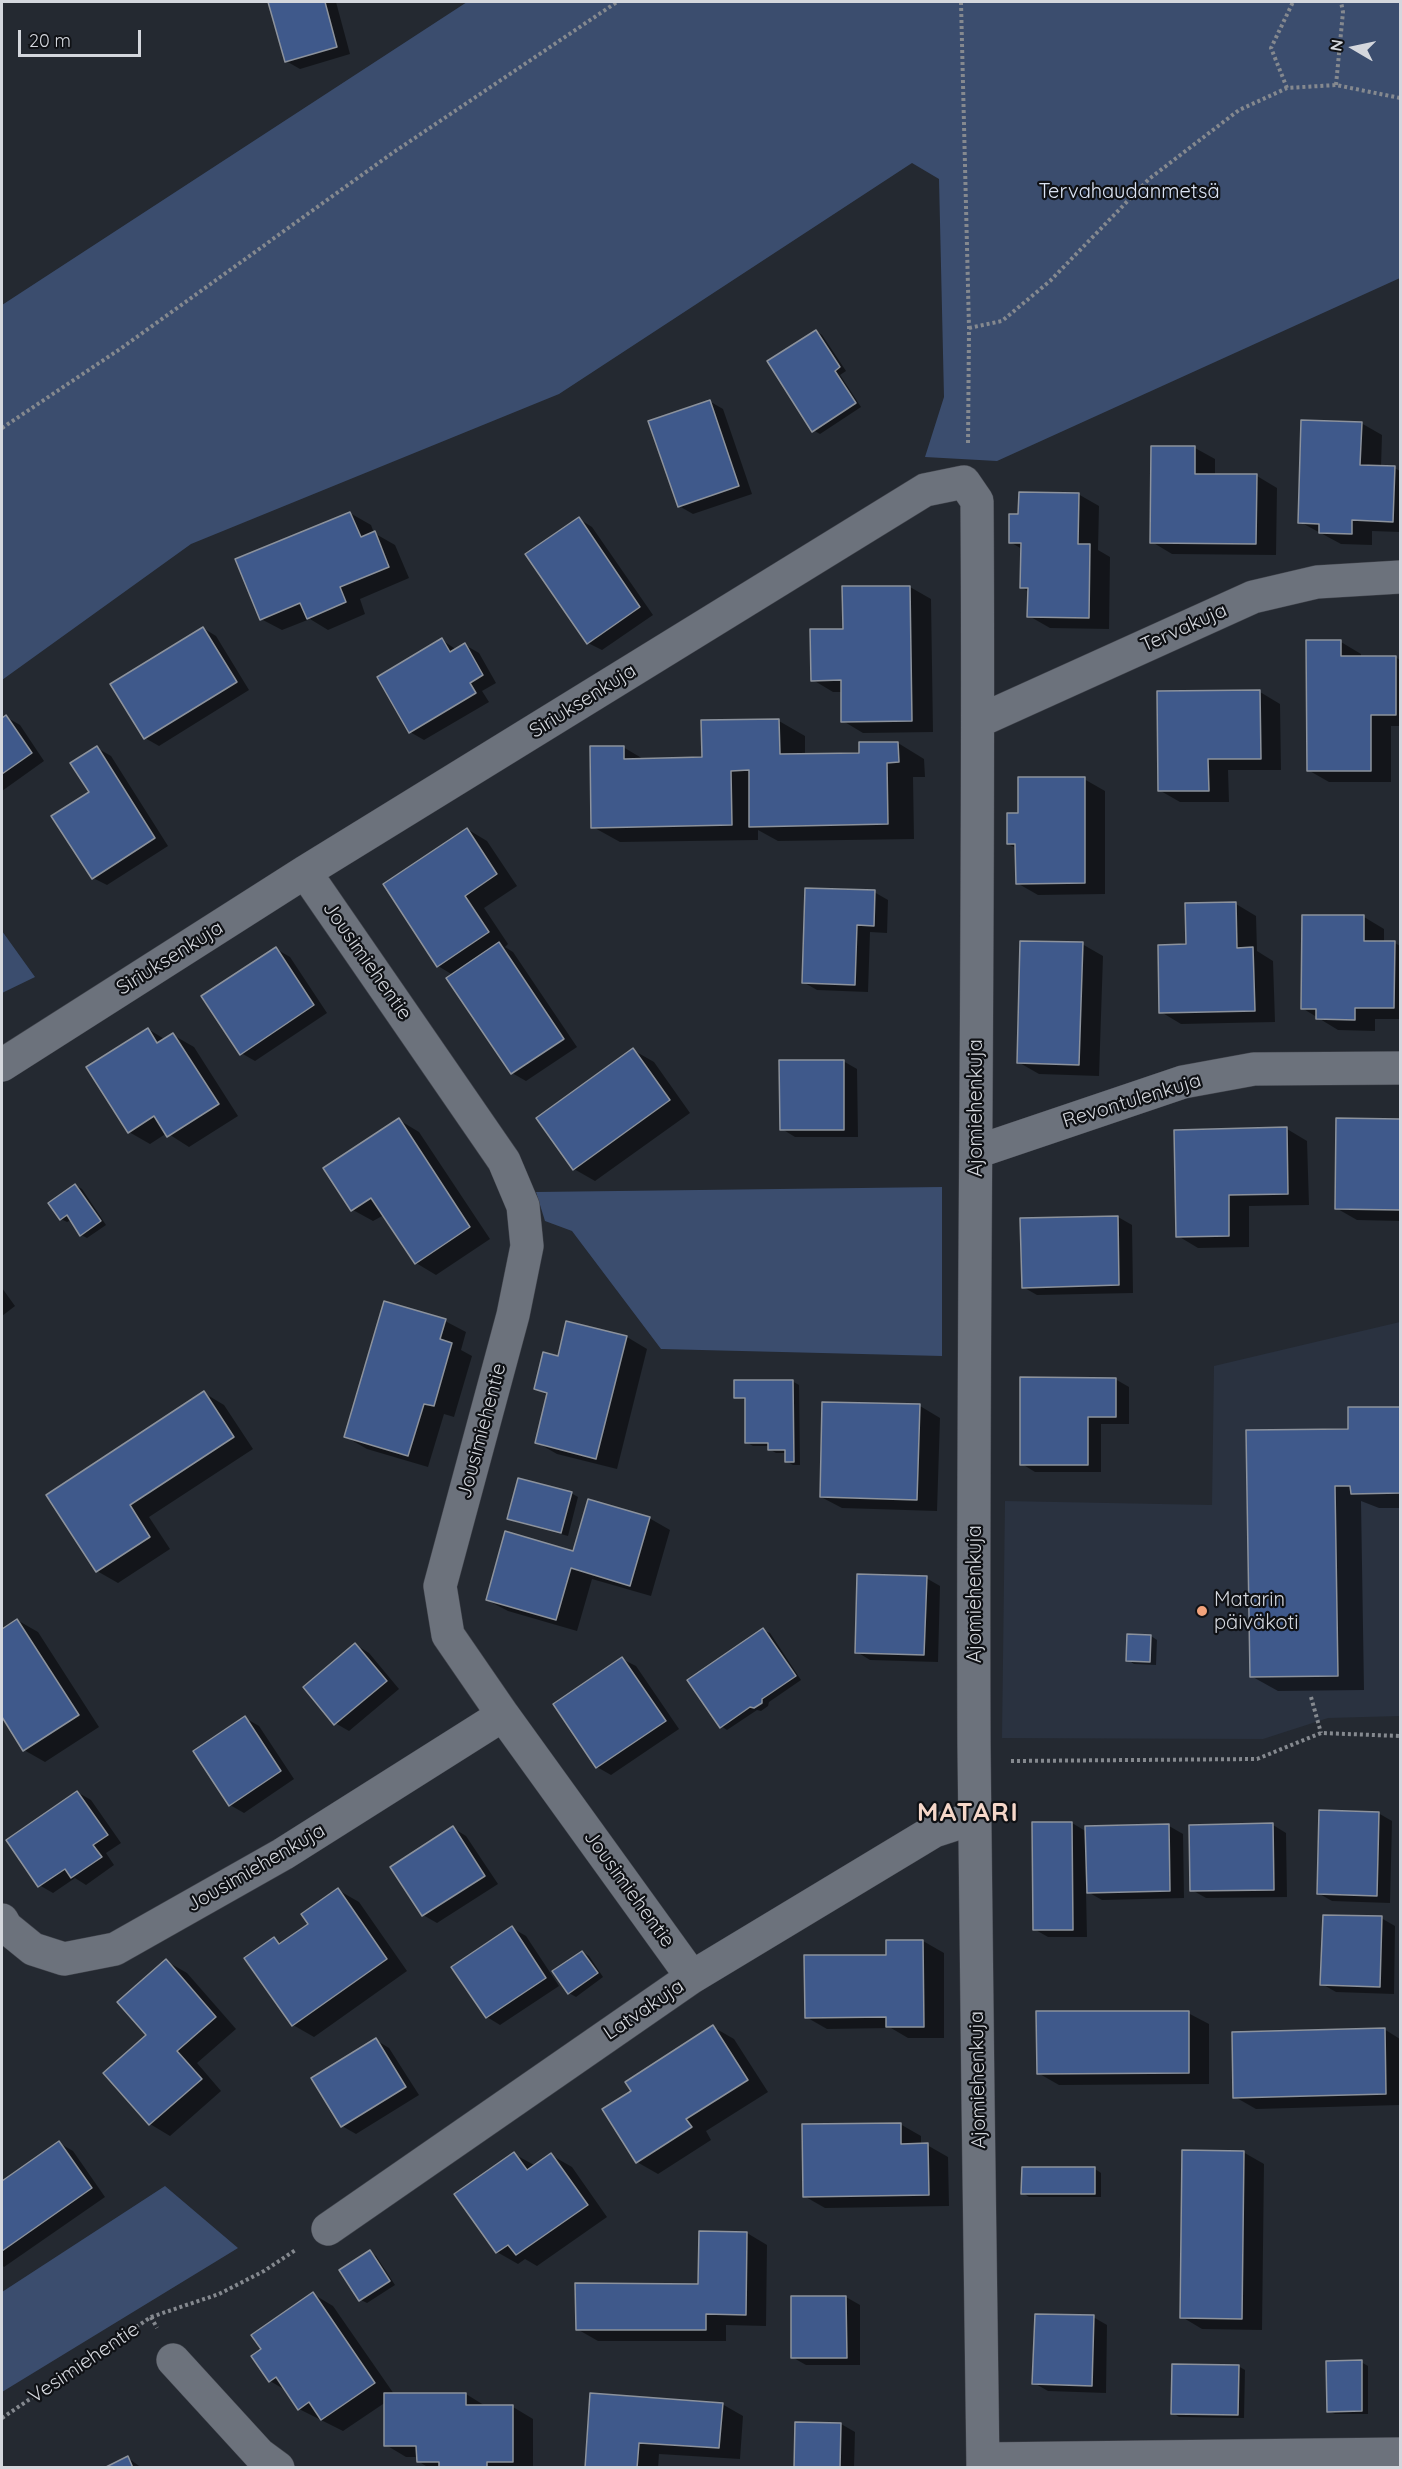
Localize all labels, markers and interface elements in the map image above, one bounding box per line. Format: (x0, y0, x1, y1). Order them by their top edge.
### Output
scale bar (21, 18, 144, 56)
north arrow (1324, 18, 1384, 78)
text: 20 m (29, 29, 71, 52)
text: N (1325, 38, 1347, 53)
park label: Tervahaudanmetsä (1038, 180, 1220, 204)
street label: Tervakuja (1137, 598, 1231, 658)
street label: Siriuksenkuja (525, 659, 641, 743)
street label: Jousimiehentie (317, 897, 417, 1025)
street label: Siriuksenkuja (112, 916, 228, 1000)
street label: Ajomiehenkuja (964, 1039, 988, 1177)
street label: Revontulenkuja (1060, 1069, 1204, 1133)
street label: Jousimiehentie (452, 1361, 512, 1501)
street label: Ajomiehenkuja (963, 1525, 987, 1663)
place label: Matarin päiväkoti (1214, 1588, 1299, 1635)
marker: Matarin päiväkoti (1195, 1604, 1209, 1618)
district label: MATARI (917, 1797, 1019, 1829)
street label: Jousimiehenkuja (182, 1819, 330, 1917)
street label: Jousimiehentie (578, 1826, 680, 1952)
street label: Latvakuja (599, 1974, 689, 2046)
street label: Ajomiehenkuja (965, 2011, 991, 2149)
street label: Vesimiehentie (24, 2317, 144, 2409)

